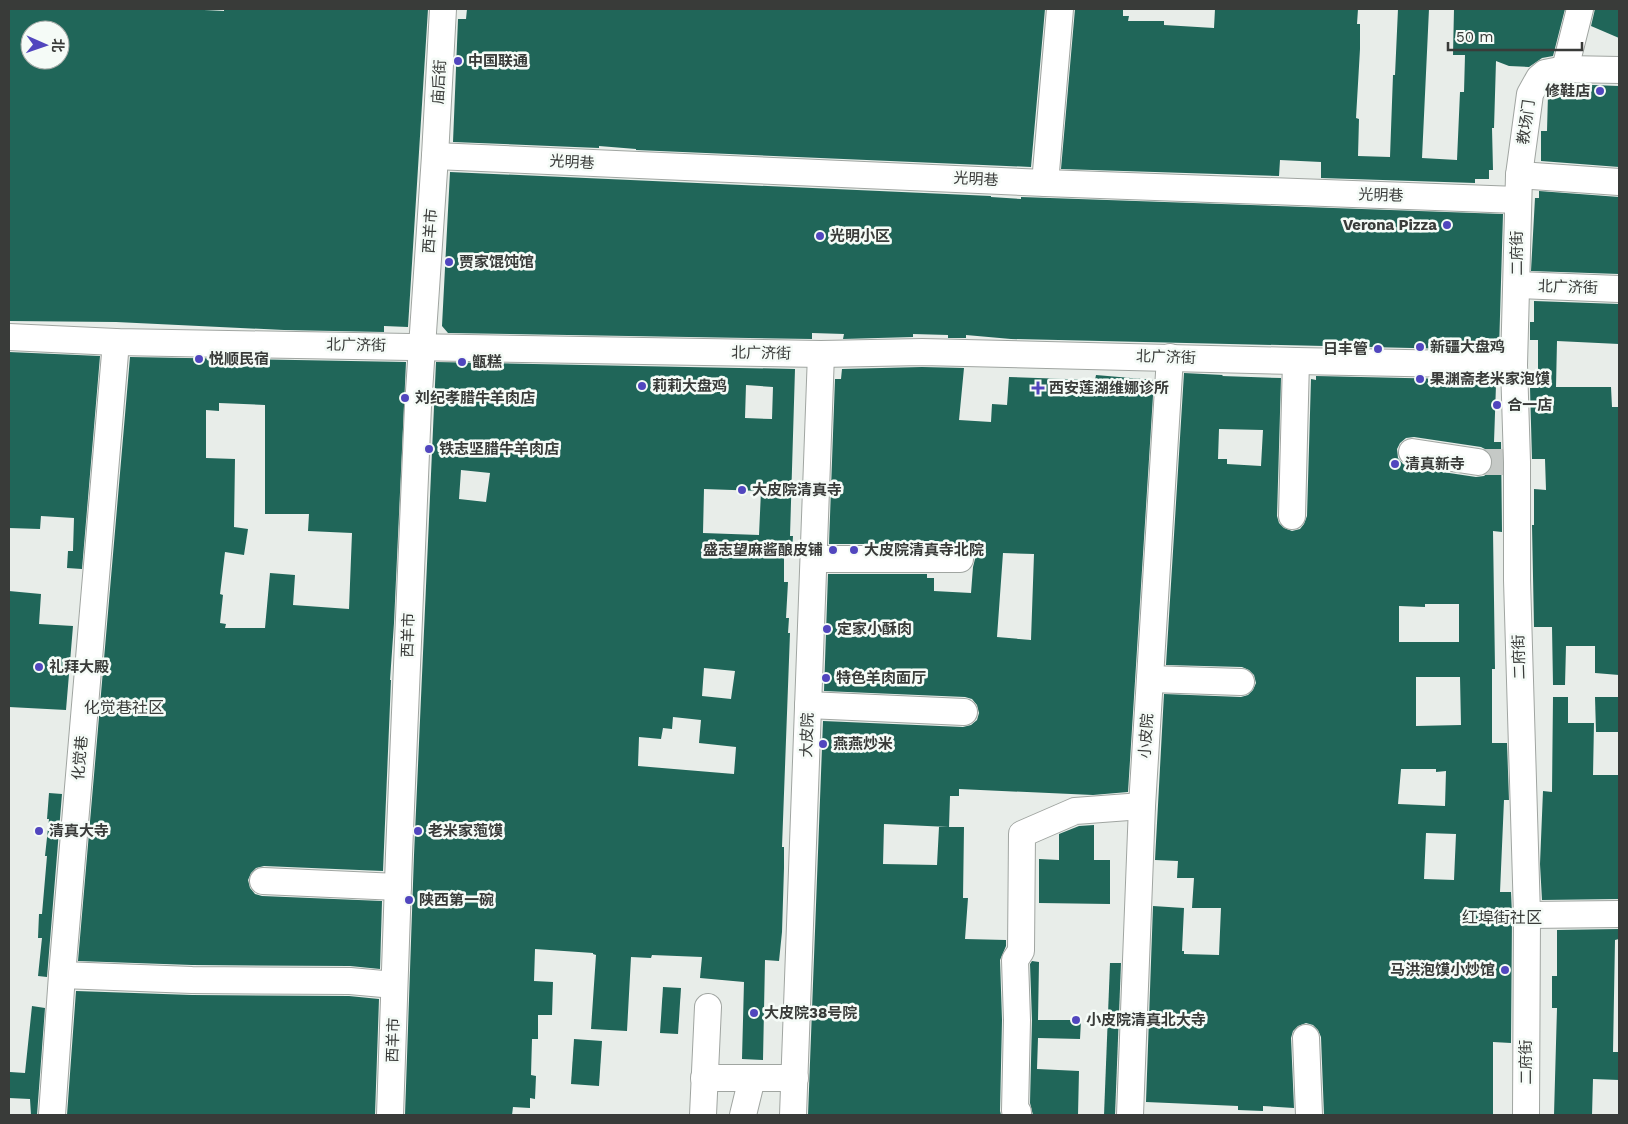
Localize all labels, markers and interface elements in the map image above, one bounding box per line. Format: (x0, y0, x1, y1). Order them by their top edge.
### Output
north arrow (20, 20, 70, 70)
scale bar (1448, 20, 1582, 52)
text: 50 m (1456, 28, 1493, 46)
text: 北 (50, 38, 66, 53)
place label: 中国联通 (468, 52, 528, 70)
marker: 中国联通 (452, 55, 464, 67)
street label: 庙后街 (429, 59, 449, 105)
place label: 修鞋店 (1545, 82, 1590, 100)
marker: 修鞋店 (1594, 85, 1606, 97)
street label: 教场门 (1514, 98, 1538, 146)
street label: 光明巷 (549, 152, 595, 172)
street label: 光明巷 (953, 169, 999, 189)
street label: 光明巷 (1358, 185, 1404, 205)
street label: 西羊市 (419, 208, 441, 254)
place label: Verona Pizza (1343, 216, 1437, 234)
marker: Verona Pizza (1441, 219, 1453, 231)
place label: 光明小区 (830, 227, 890, 245)
marker: 光明小区 (814, 230, 826, 242)
street label: 二府街 (1508, 230, 1526, 276)
place label: 贾家馄饨馆 (459, 253, 534, 271)
marker: 贾家馄饨馆 (443, 256, 455, 268)
street label: 北广济街 (1538, 277, 1598, 297)
street label: 北广济街 (326, 335, 386, 355)
place label: 新疆大盘鸡 (1430, 338, 1505, 356)
place label: 日丰管 (1323, 340, 1368, 358)
marker: 新疆大盘鸡 (1414, 341, 1426, 353)
street label: 北广济街 (731, 343, 791, 363)
marker: 日丰管 (1372, 343, 1384, 355)
street label: 北广济街 (1136, 347, 1196, 367)
place label: 悦顺民宿 (209, 350, 269, 368)
marker: 悦顺民宿 (193, 353, 205, 365)
place label: 甑糕 (472, 353, 502, 371)
marker: 甑糕 (456, 356, 468, 368)
place label: 果渊斋老米家泡馍 (1430, 370, 1550, 388)
marker: 果渊斋老米家泡馍 (1414, 373, 1426, 385)
place label: 莉莉大盘鸡 (652, 377, 727, 395)
place label: 西安莲湖维娜诊所 (1049, 379, 1169, 397)
marker: 莉莉大盘鸡 (636, 380, 648, 392)
marker: 西安莲湖维娜诊所 (1031, 381, 1045, 395)
place label: 刘纪孝腊牛羊肉店 (415, 389, 535, 407)
marker: 刘纪孝腊牛羊肉店 (399, 392, 411, 404)
place label: 合一店 (1507, 396, 1552, 414)
marker: 合一店 (1491, 399, 1503, 411)
place label: 铁志坚腊牛羊肉店 (439, 440, 559, 458)
marker: 铁志坚腊牛羊肉店 (423, 443, 435, 455)
place label: 清真新寺 (1405, 455, 1465, 473)
marker: 清真新寺 (1389, 458, 1401, 470)
place label: 大皮院清真寺 (752, 481, 842, 499)
marker: 大皮院清真寺 (736, 484, 748, 496)
place label: 盛志望麻酱酿皮铺 (703, 541, 823, 559)
place label: 大皮院清真寺北院 (864, 541, 984, 559)
marker: 盛志望麻酱酿皮铺 (827, 544, 839, 556)
marker: 大皮院清真寺北院 (848, 544, 860, 556)
street label: 西羊市 (398, 612, 418, 658)
place label: 定家小酥肉 (837, 620, 912, 638)
marker: 定家小酥肉 (821, 623, 833, 635)
street label: 二府街 (1509, 634, 1529, 680)
place label: 礼拜大殿 (49, 658, 109, 676)
marker: 礼拜大殿 (33, 661, 45, 673)
place label: 特色羊肉面厅 (836, 669, 926, 687)
marker: 特色羊肉面厅 (820, 672, 832, 684)
district label: 化觉巷社区 (84, 698, 164, 717)
street label: 大皮院 (797, 712, 817, 758)
street label: 小皮院 (1135, 713, 1157, 759)
street label: 化觉巷 (69, 735, 91, 781)
place label: 燕燕炒米 (833, 735, 893, 753)
marker: 燕燕炒米 (817, 738, 829, 750)
place label: 清真大寺 (49, 822, 109, 840)
place label: 老米家萢馍 (428, 822, 503, 840)
marker: 清真大寺 (33, 825, 45, 837)
marker: 老米家萢馍 (412, 825, 424, 837)
place label: 陕西第一碗 (419, 891, 494, 909)
marker: 陕西第一碗 (403, 894, 415, 906)
district label: 红埠街社区 (1462, 908, 1542, 927)
place label: 马洪泡馍小炒馆 (1390, 961, 1495, 979)
marker: 马洪泡馍小炒馆 (1499, 964, 1511, 976)
place label: 大皮院38号院 (764, 1004, 857, 1022)
marker: 大皮院38号院 (748, 1007, 760, 1019)
place label: 小皮院清真北大寺 (1086, 1011, 1206, 1029)
marker: 小皮院清真北大寺 (1070, 1014, 1082, 1026)
street label: 西羊市 (383, 1017, 403, 1063)
street label: 二府街 (1517, 1039, 1535, 1085)

